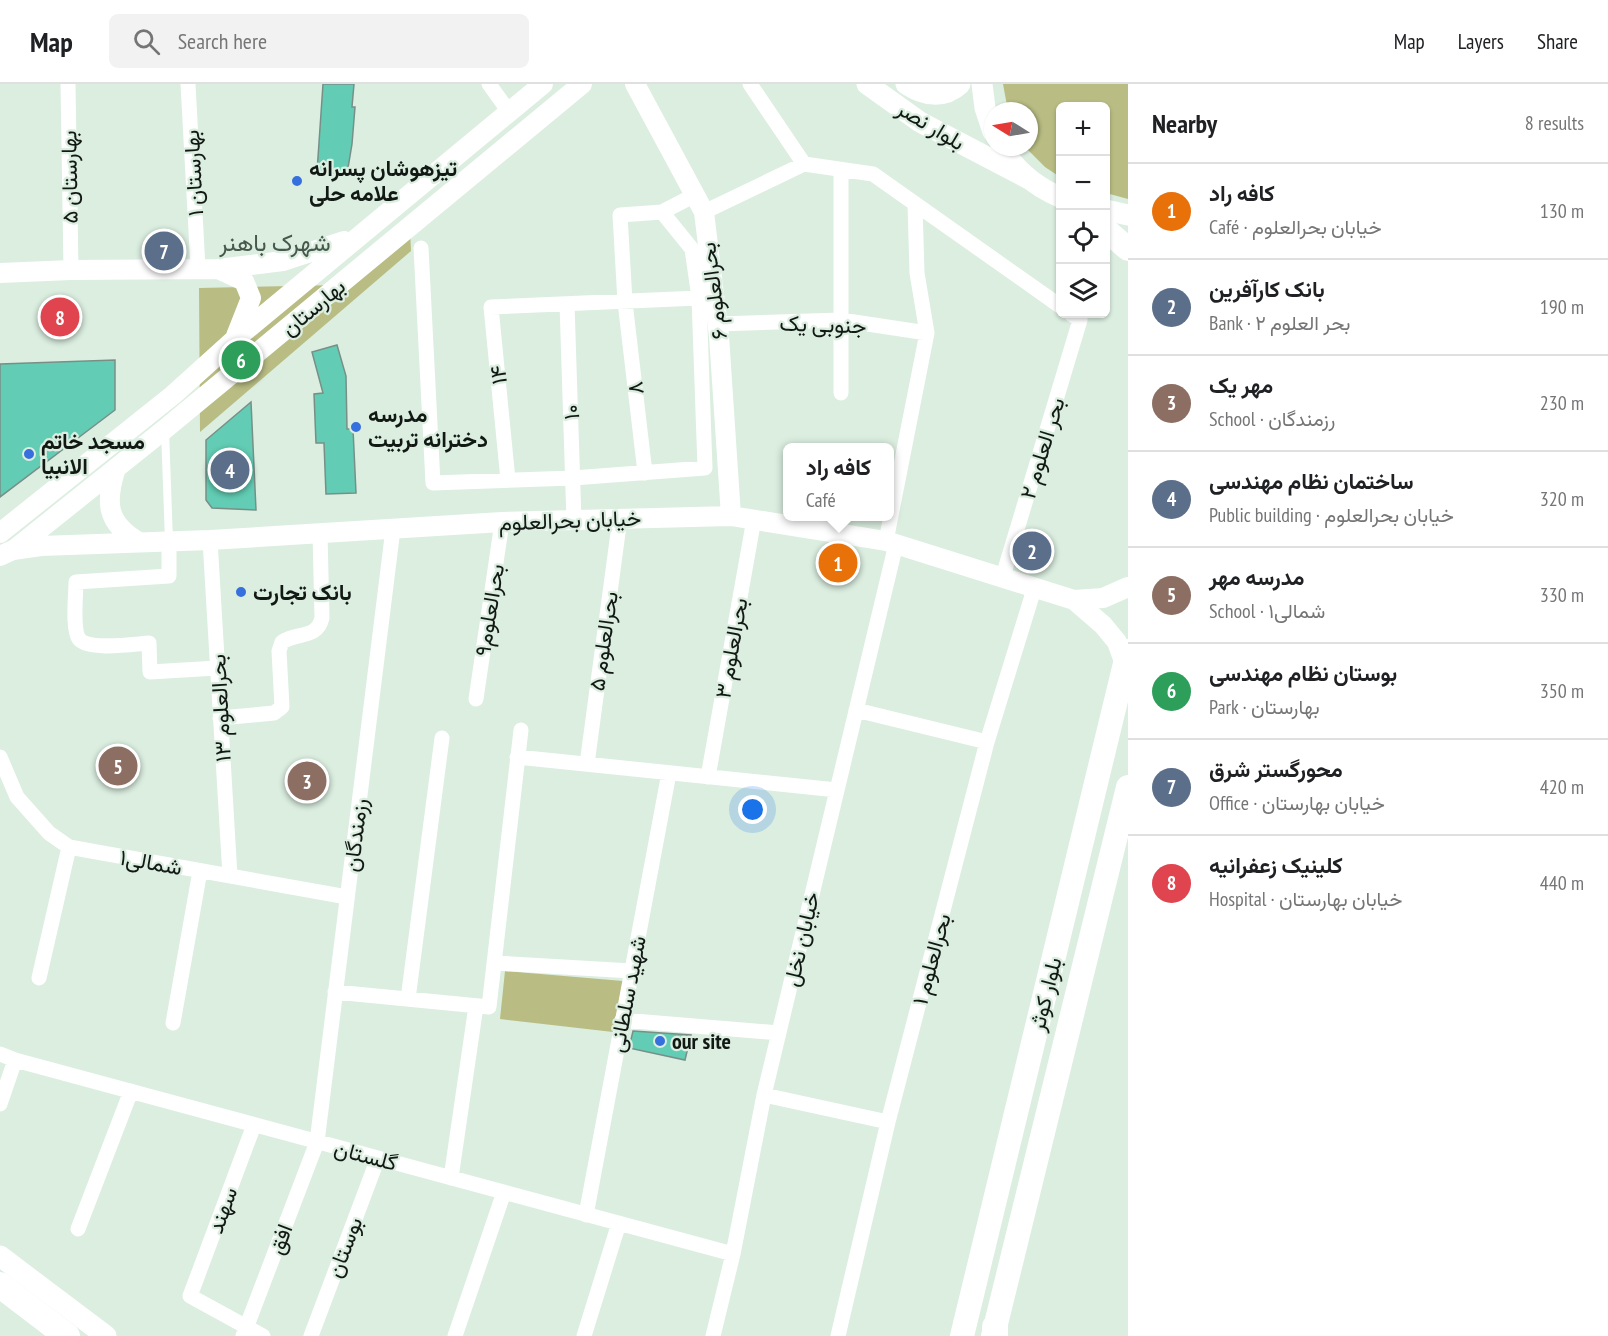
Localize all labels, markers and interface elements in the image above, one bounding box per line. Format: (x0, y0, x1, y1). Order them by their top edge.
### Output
search box (109, 14, 529, 68)
text: Map (30, 23, 73, 60)
icon: search (130, 25, 163, 58)
text: Search here (178, 27, 267, 55)
text: Map (1394, 28, 1425, 55)
text: Layers (1458, 28, 1504, 55)
text: Share (1537, 28, 1578, 55)
street label: بلوار نصر (891, 93, 970, 156)
north arrow (984, 102, 1038, 156)
map controls (1056, 102, 1110, 318)
button: + (1056, 102, 1110, 156)
text: Nearby (1152, 107, 1217, 140)
text: 8 results (1525, 110, 1584, 136)
street label: بهارستان ۱ (177, 129, 209, 217)
street label: بهارستان ۵ (54, 130, 84, 224)
place label: تیزهوشان پسرانه علامه حلی (309, 154, 457, 207)
button: − (1056, 156, 1110, 210)
marker: تیزهوشان پسرانه علامه حلی (290, 174, 304, 188)
text: کافه راد (1209, 179, 1275, 207)
text: 1 (1167, 198, 1176, 224)
text: 130 m (1540, 198, 1584, 224)
button: locate (1056, 210, 1110, 264)
text: Café · خیابان بحرالعلوم (1209, 214, 1382, 240)
district label: شهرک باهنر (218, 227, 331, 258)
pin: 7 (144, 228, 184, 274)
street label: بحرالعلوم ۶ (693, 241, 734, 341)
button: layers (1056, 264, 1110, 318)
street label: بهارستان (275, 272, 351, 342)
text: بانک کارآفرین (1209, 275, 1325, 303)
pin: 8 (40, 294, 80, 340)
text: 2 (1167, 294, 1176, 320)
text: 190 m (1540, 294, 1584, 320)
street label: جنوبی یک (779, 308, 867, 340)
text: Bank · بحر العلوم ۲ (1209, 310, 1350, 336)
pin: 6 (222, 338, 260, 382)
street label: ۱۴ (483, 364, 513, 386)
text: مهر یک (1209, 371, 1273, 399)
street label: ۸ (620, 380, 650, 396)
text: 3 (1167, 390, 1176, 416)
text: 230 m (1540, 390, 1584, 416)
street label: بحر العلوم ۲ (1013, 394, 1072, 502)
place label: مدرسه دخترانه تربیت (368, 400, 488, 453)
street label: ۱۰ (557, 404, 585, 420)
text: School · رزمندگان (1209, 406, 1335, 432)
marker: مدرسه دخترانه تربیت (349, 420, 363, 434)
place label: مسجد خاتم الانبیا (41, 427, 145, 480)
popup (783, 443, 894, 521)
marker: مسجد خاتم الانبیا (22, 447, 36, 461)
pin: 4 (210, 448, 250, 492)
text: کافه راد (806, 453, 871, 481)
text: ساختمان نظام مهندسی (1209, 467, 1414, 495)
text: 4 (1167, 486, 1176, 512)
text: 320 m (1540, 486, 1584, 512)
text: Café (806, 487, 836, 513)
text: Public building · خیابان بحرالعلوم (1209, 502, 1454, 528)
street label: خیابان بحرالعلوم (498, 504, 642, 537)
pin: 2 (1012, 528, 1052, 574)
pin: 1 (818, 540, 858, 586)
street label: بحرالعلوم۹ (468, 562, 511, 658)
text: مدرسه مهر (1209, 563, 1305, 591)
place label: بانک تجارت (253, 578, 352, 606)
text: 5 (1167, 582, 1176, 608)
text: 330 m (1540, 582, 1584, 608)
marker: بانک تجارت (234, 585, 248, 599)
street label: بحرالعلوم ۵ (582, 590, 625, 693)
street label: بحرالعلوم ۳ (708, 596, 755, 701)
text: School · شمالی۱ (1209, 598, 1325, 624)
street label: بحرالعلوم ۱۳ (203, 653, 238, 763)
text: بوستان نظام مهندسی (1209, 659, 1397, 687)
text: 6 (1167, 678, 1176, 704)
text: 350 m (1540, 678, 1584, 704)
text: Park · بهارستان (1209, 694, 1320, 720)
pin: 5 (98, 744, 138, 788)
text: محورگستر شرق (1209, 755, 1343, 783)
pin: 3 (288, 758, 326, 804)
text: 7 (1167, 774, 1176, 800)
text: 420 m (1540, 774, 1584, 800)
text: Office · خیابان بهارستان (1209, 790, 1385, 816)
your location (738, 795, 767, 824)
street label: رزمندگان (337, 797, 373, 873)
street label: شمالی۱ (118, 843, 184, 881)
text: کلینیک زعفرانیه (1209, 851, 1343, 879)
text: 8 (1167, 870, 1176, 896)
text: 440 m (1540, 870, 1584, 896)
text: Hospital · خیابان بهارستان (1209, 886, 1402, 912)
street label: خیابان نخل (777, 889, 825, 989)
street label: بحرالعلوم ۱ (905, 910, 958, 1008)
street label: شهید سلطانی (602, 933, 652, 1055)
street label: بلوار کوثر (1022, 954, 1068, 1035)
place label: our site (672, 1027, 731, 1055)
marker: our site (653, 1034, 667, 1048)
street label: گلستان (331, 1133, 401, 1177)
street label: سهند (201, 1183, 243, 1237)
street label: بوستان (320, 1213, 368, 1281)
street label: افق (262, 1220, 298, 1258)

